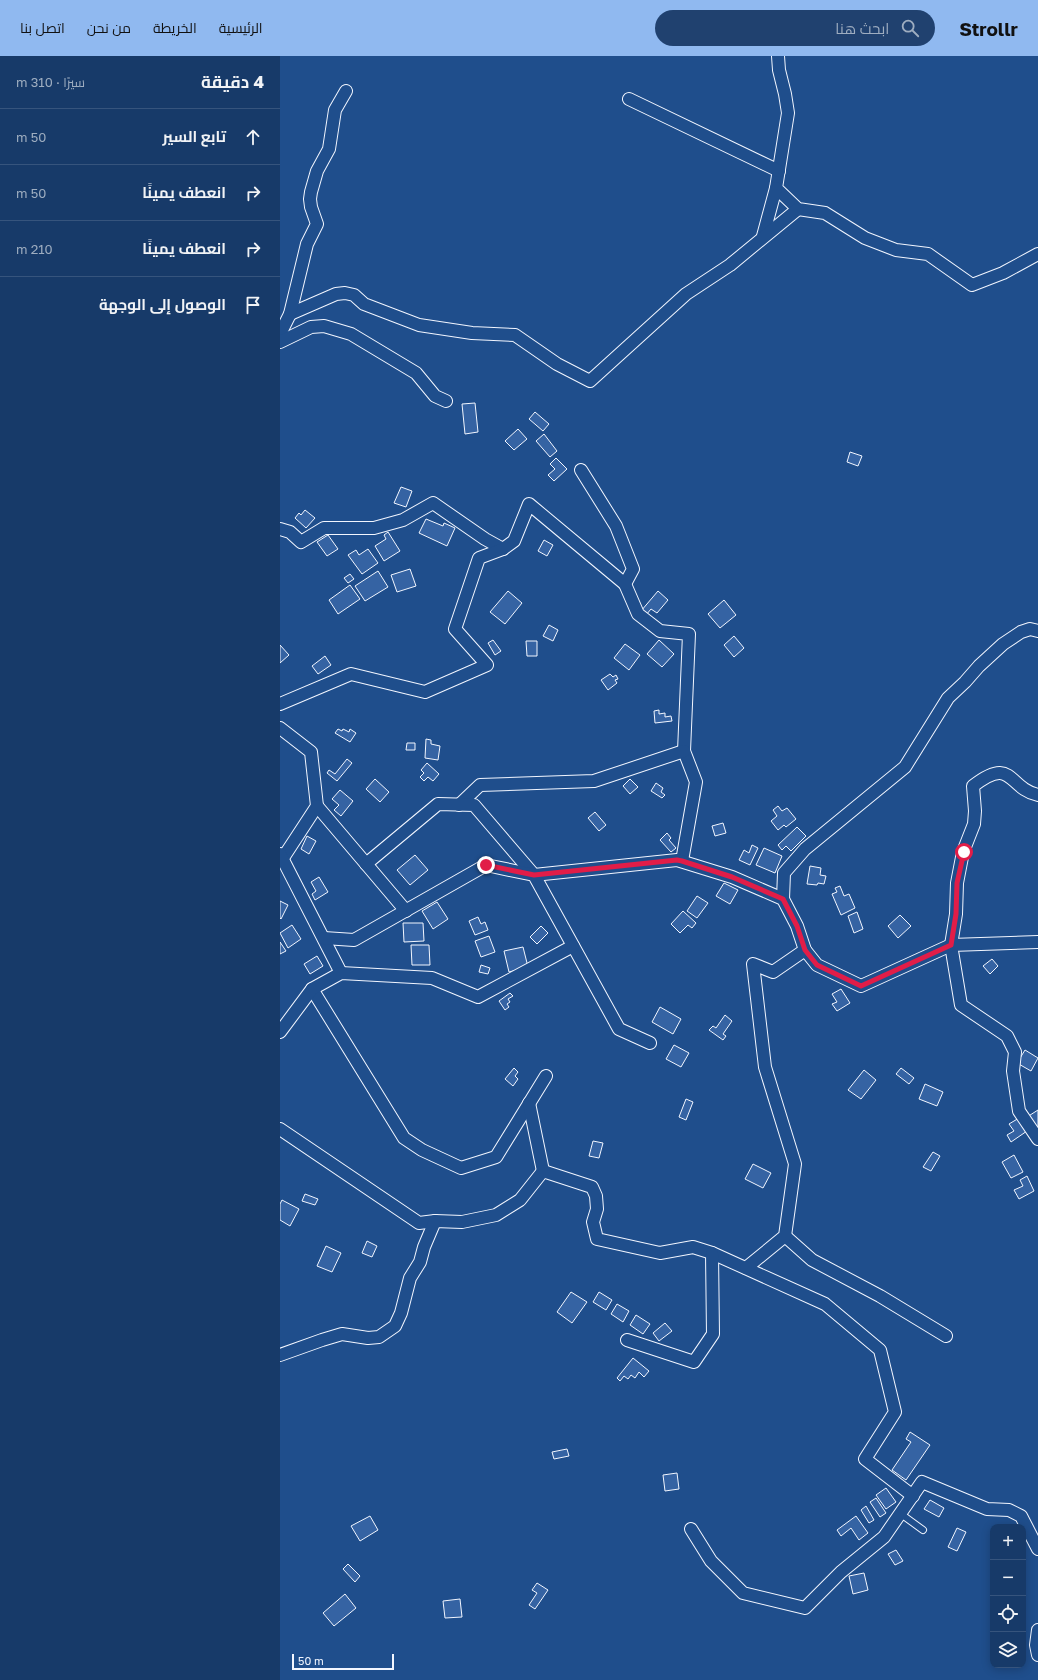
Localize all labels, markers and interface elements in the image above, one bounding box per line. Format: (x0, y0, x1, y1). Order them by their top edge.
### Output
search box (655, 10, 935, 46)
icon: search (899, 17, 921, 39)
text: Strollr (959, 17, 1018, 40)
text: اتصل بنا (20, 19, 65, 36)
text: من نحن (87, 19, 131, 36)
text: الخريطة (153, 19, 197, 36)
text: الرئيسية (219, 19, 263, 36)
text: ابحث هنا (835, 19, 889, 37)
text: 4 دقيقة (201, 71, 264, 92)
text: سيرًا · 310 m (16, 74, 85, 90)
icon: ahead (242, 126, 264, 148)
text: تابع السير (163, 127, 226, 145)
text: 50 m (16, 129, 46, 145)
icon: right (242, 182, 264, 204)
text: انعطف يمينًا (142, 183, 226, 201)
text: 50 m (16, 185, 46, 201)
icon: right (242, 238, 264, 260)
text: انعطف يمينًا (142, 239, 226, 257)
text: 210 m (16, 241, 53, 257)
icon: arrive (242, 294, 264, 316)
text: الوصول إلى الوجهة (99, 295, 226, 313)
route start (955, 843, 973, 861)
route end (477, 856, 495, 874)
map controls (990, 1524, 1026, 1668)
button: + (990, 1524, 1026, 1560)
button: − (990, 1560, 1026, 1596)
button: locate (990, 1596, 1026, 1632)
button: layers (990, 1632, 1026, 1668)
scale bar (292, 1652, 394, 1671)
text: 50 m (298, 1654, 324, 1667)

